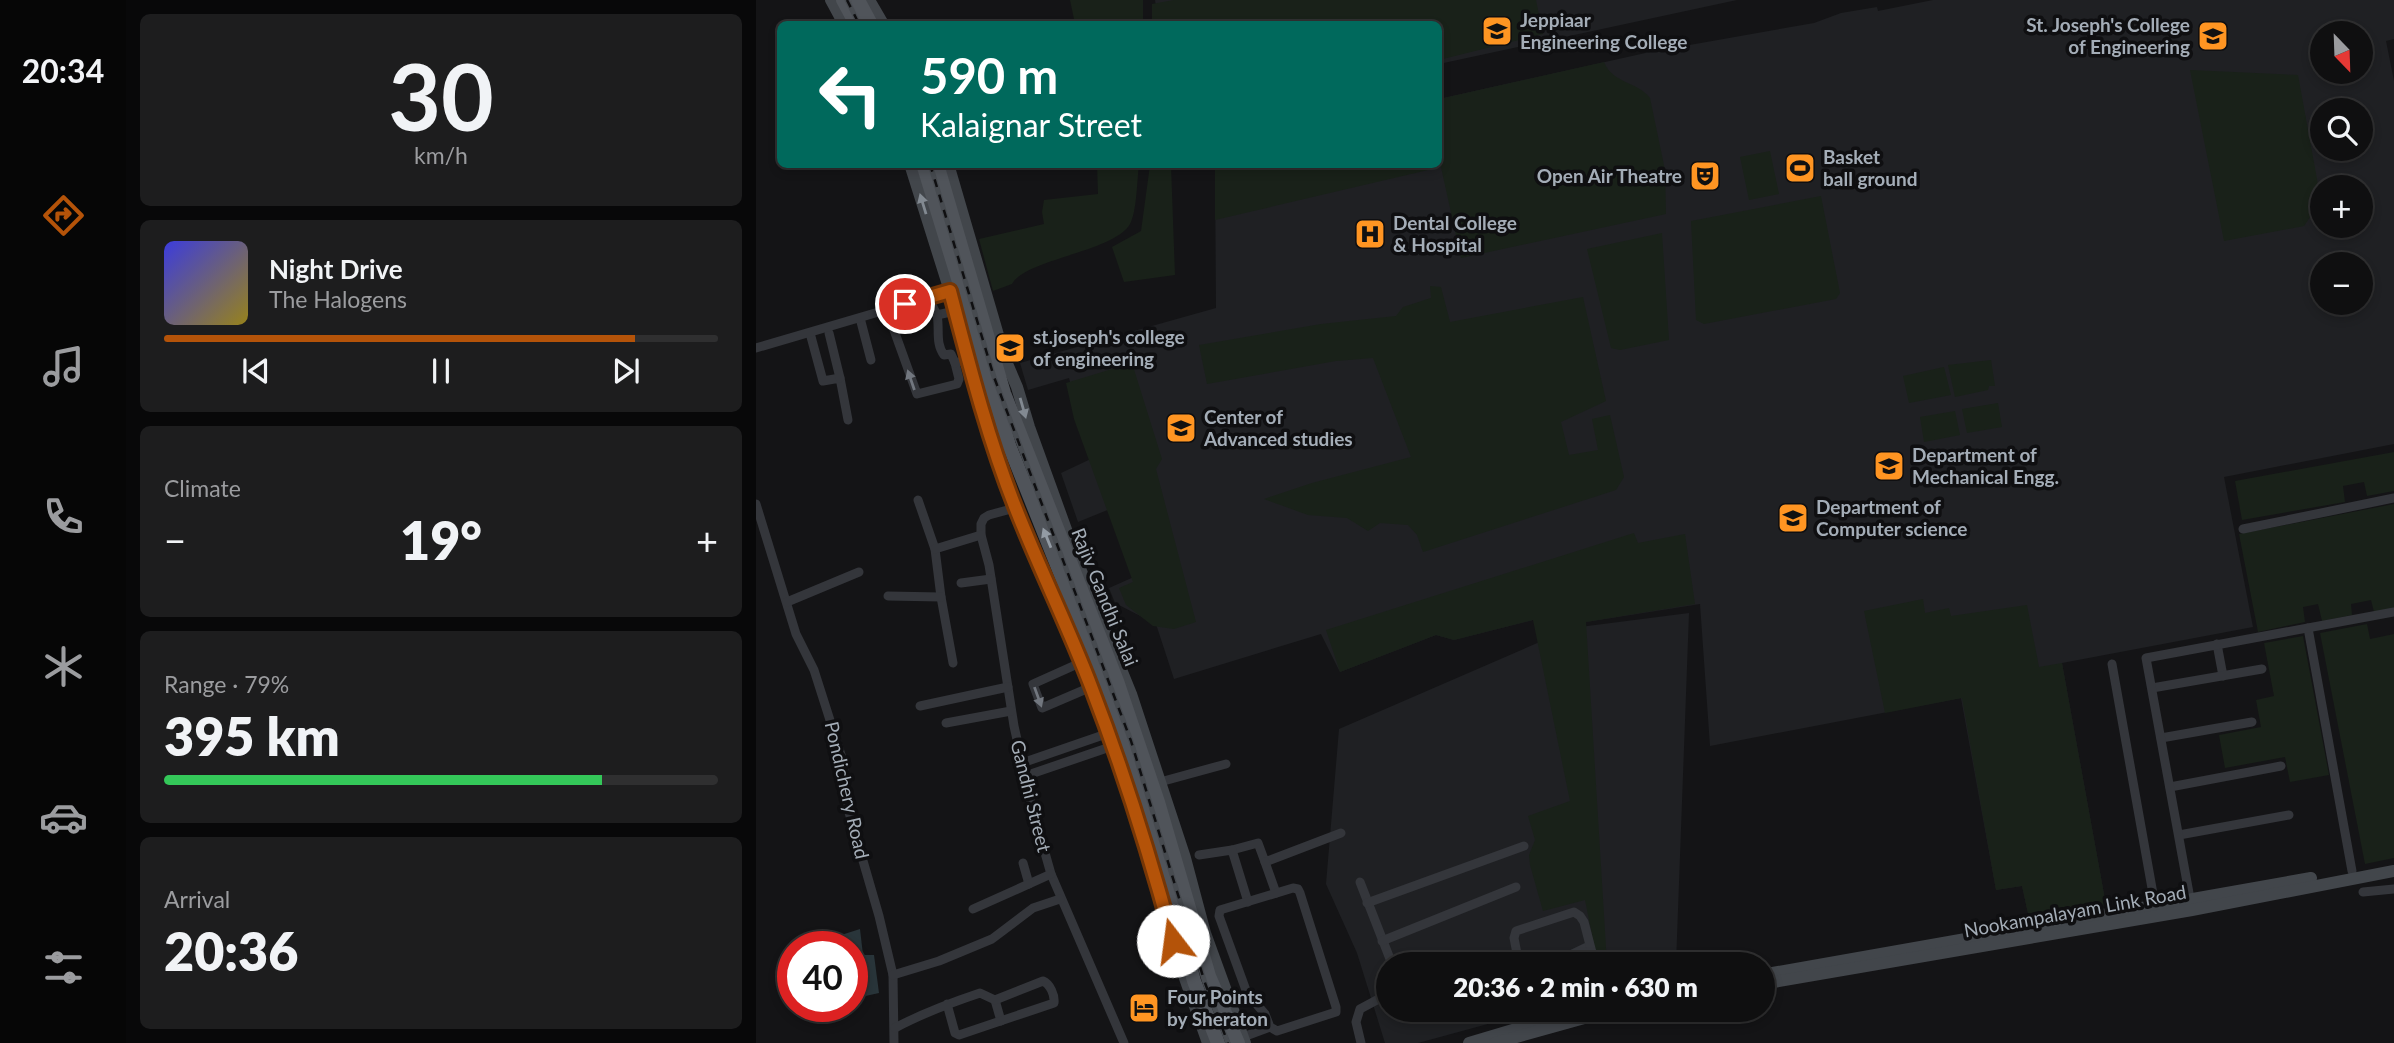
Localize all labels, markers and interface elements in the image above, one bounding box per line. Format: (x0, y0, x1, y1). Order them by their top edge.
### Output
place label: Jeppiaar Engineering College (1520, 8, 1687, 53)
place label: St. Joseph's College of Engineering (2026, 13, 2190, 58)
school or university icon: Jeppiaar Engineering College (1480, 14, 1514, 48)
school or university icon: St. Joseph's College of Engineering (2196, 19, 2230, 53)
north arrow (2310, 21, 2373, 84)
map controls (2310, 21, 2373, 315)
text: 30 (388, 41, 494, 150)
text: 590 m (920, 46, 1058, 104)
icon: left (805, 49, 896, 140)
text: 20:34 (22, 51, 104, 90)
button: search (2310, 98, 2373, 161)
text: Kalaignar Street (920, 105, 1142, 144)
text: km/h (414, 141, 468, 169)
place label: Basket ball ground (1823, 145, 1917, 190)
sports icon: Basket ball ground (1783, 151, 1817, 185)
theatre icon: Open Air Theatre (1688, 159, 1722, 193)
place label: Open Air Theatre (1537, 164, 1682, 187)
button: + (2310, 175, 2373, 238)
icon: directions (39, 191, 88, 240)
one-way arrow (917, 194, 928, 215)
place label: Dental College & Hospital (1393, 211, 1517, 256)
hospital icon: Dental College & Hospital (1353, 217, 1387, 251)
button: − (2310, 252, 2373, 315)
text: Night Drive (269, 253, 403, 285)
pin (875, 274, 935, 334)
text: The Halogens (269, 285, 407, 313)
icon: arrive (886, 285, 924, 323)
place label: st.joseph's college of engineering (1033, 325, 1185, 370)
school or university icon: st.joseph's college of engineering (993, 331, 1027, 365)
icon: music (39, 342, 88, 391)
icon: previous (237, 352, 275, 390)
icon: pause (422, 352, 460, 390)
icon: next (607, 352, 645, 390)
one-way arrow (906, 370, 917, 391)
one-way arrow (1019, 398, 1029, 419)
place label: Center of Advanced studies (1203, 405, 1353, 450)
school or university icon: Center of Advanced studies (1164, 411, 1198, 445)
place label: Department of Mechanical Engg. (1912, 443, 2059, 488)
school or university icon: Department of Mechanical Engg. (1872, 449, 1906, 483)
text: Climate (164, 474, 241, 502)
icon: phone (39, 492, 88, 541)
place label: Department of Computer science (1816, 495, 1967, 540)
school or university icon: Department of Computer science (1776, 501, 1810, 535)
text: 19° (400, 509, 482, 571)
text: − (164, 517, 186, 563)
text: + (696, 517, 718, 563)
street label: Rajiv Gandhi Salai (1067, 524, 1144, 669)
one-way arrow (1041, 528, 1052, 549)
icon: climate (39, 642, 88, 691)
text: Range · 79% (164, 670, 289, 698)
one-way arrow (1033, 686, 1044, 707)
text: 395 km (164, 705, 340, 767)
street label: Pondichery Road (820, 719, 874, 861)
street label: Gandhi Street (1006, 738, 1057, 854)
icon: car (39, 793, 88, 842)
street label: Nookampalayam Link Road (1962, 880, 2188, 941)
text: Arrival (164, 885, 230, 913)
position arrow (1136, 904, 1210, 978)
text: 20:36 (164, 920, 298, 982)
speed limit sign: 40 (777, 931, 868, 1022)
icon: filters (39, 943, 88, 992)
text: 20:36 · 2 min · 630 m (1453, 971, 1698, 1003)
place label: Four Points by Sheraton (1167, 985, 1268, 1030)
hotel icon: Four Points by Sheraton (1127, 991, 1161, 1025)

